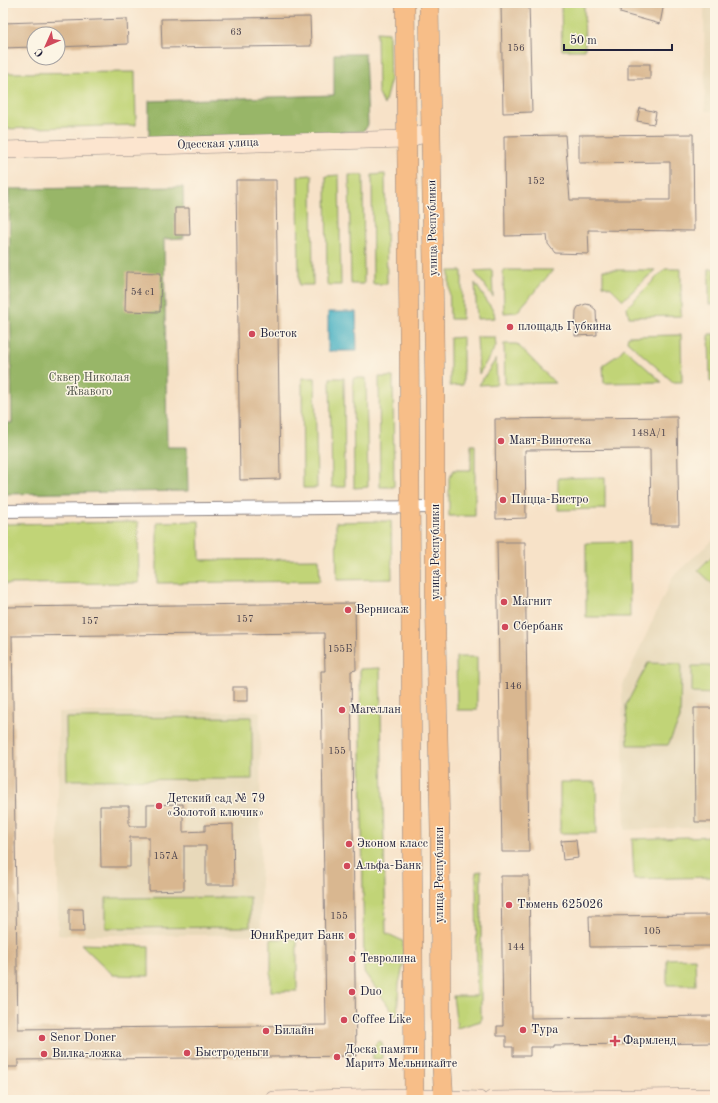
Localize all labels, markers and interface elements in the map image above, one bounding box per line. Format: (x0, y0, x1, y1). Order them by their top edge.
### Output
north arrow (26, 26, 66, 66)
scale bar (564, 26, 672, 52)
house number: 63 (230, 27, 242, 37)
text: 50 m (570, 34, 597, 47)
house number: 156 (507, 43, 525, 53)
text: С (34, 46, 46, 58)
street label: Одесская улица (177, 137, 259, 151)
house number: 152 (527, 176, 545, 186)
street label: улица Республики (426, 180, 440, 276)
house number: 54 с1 (131, 287, 155, 297)
place label: площадь Губкина (518, 321, 612, 333)
marker: площадь Губкина (505, 322, 515, 332)
place label: Восток (260, 328, 297, 340)
marker: Восток (247, 329, 257, 339)
park label: Сквер Николая Жвавого (48, 372, 130, 398)
house number: 148А/1 (631, 428, 667, 438)
place label: Мавт-Винотека (509, 435, 591, 447)
marker: Мавт-Винотека (496, 436, 506, 446)
place label: Пицца-Бистро (511, 494, 588, 506)
marker: Пицца-Бистро (498, 495, 508, 505)
street label: улица Республики (430, 504, 442, 600)
place label: Магнит (512, 596, 552, 608)
marker: Магнит (499, 597, 509, 607)
place label: Вернисаж (356, 604, 409, 616)
marker: Вернисаж (343, 605, 353, 615)
house number: 157 (236, 614, 254, 624)
house number: 157 (81, 616, 99, 626)
place label: Сбербанк (513, 621, 563, 633)
marker: Сбербанк (500, 622, 510, 632)
house number: 155Б (328, 644, 352, 654)
house number: 146 (504, 681, 522, 691)
place label: Магеллан (350, 704, 401, 716)
marker: Магеллан (337, 705, 347, 715)
house number: 155 (328, 746, 346, 756)
place label: Детский сад № 79 «Золотой ключик» (167, 793, 265, 819)
marker: Детский сад № 79 «Золотой ключик» (154, 801, 164, 811)
street label: улица Республики (434, 827, 446, 923)
place label: Эконом класс (357, 838, 428, 850)
marker: Эконом класс (344, 839, 354, 849)
house number: 157А (153, 851, 179, 861)
place label: Альфа-Банк (355, 860, 421, 872)
marker: Альфа-Банк (342, 861, 352, 871)
place label: Тюмень 625026 (517, 898, 603, 911)
marker: Тюмень 625026 (504, 900, 514, 910)
house number: 155 (330, 911, 348, 921)
house number: 105 (643, 926, 661, 936)
place label: ЮниКредит Банк (250, 930, 344, 942)
marker: ЮниКредит Банк (347, 931, 357, 941)
house number: 144 (507, 942, 525, 952)
place label: Тевролина (360, 953, 416, 965)
marker: Тевролина (347, 954, 357, 964)
place label: Duo (360, 986, 382, 998)
marker: Duo (347, 987, 357, 997)
place label: Coffee Like (352, 1014, 412, 1026)
marker: Coffee Like (339, 1015, 349, 1025)
place label: Тура (531, 1024, 558, 1036)
place label: Билайн (274, 1025, 314, 1037)
marker: Тура (518, 1025, 528, 1035)
marker: Билайн (261, 1026, 271, 1036)
place label: Senor Doner (50, 1032, 116, 1044)
marker: Senor Doner (37, 1033, 47, 1043)
place label: Фармленд (623, 1035, 676, 1047)
marker: Фармленд (610, 1036, 620, 1046)
place label: Доска памяти Маритэ Мельникайте (345, 1044, 458, 1070)
place label: Быстроденьги (195, 1047, 269, 1059)
place label: Вилка-ложка (52, 1048, 122, 1060)
marker: Быстроденьги (182, 1048, 192, 1058)
marker: Вилка-ложка (39, 1049, 49, 1059)
marker: Доска памяти Маритэ Мельникайте (332, 1052, 342, 1062)

